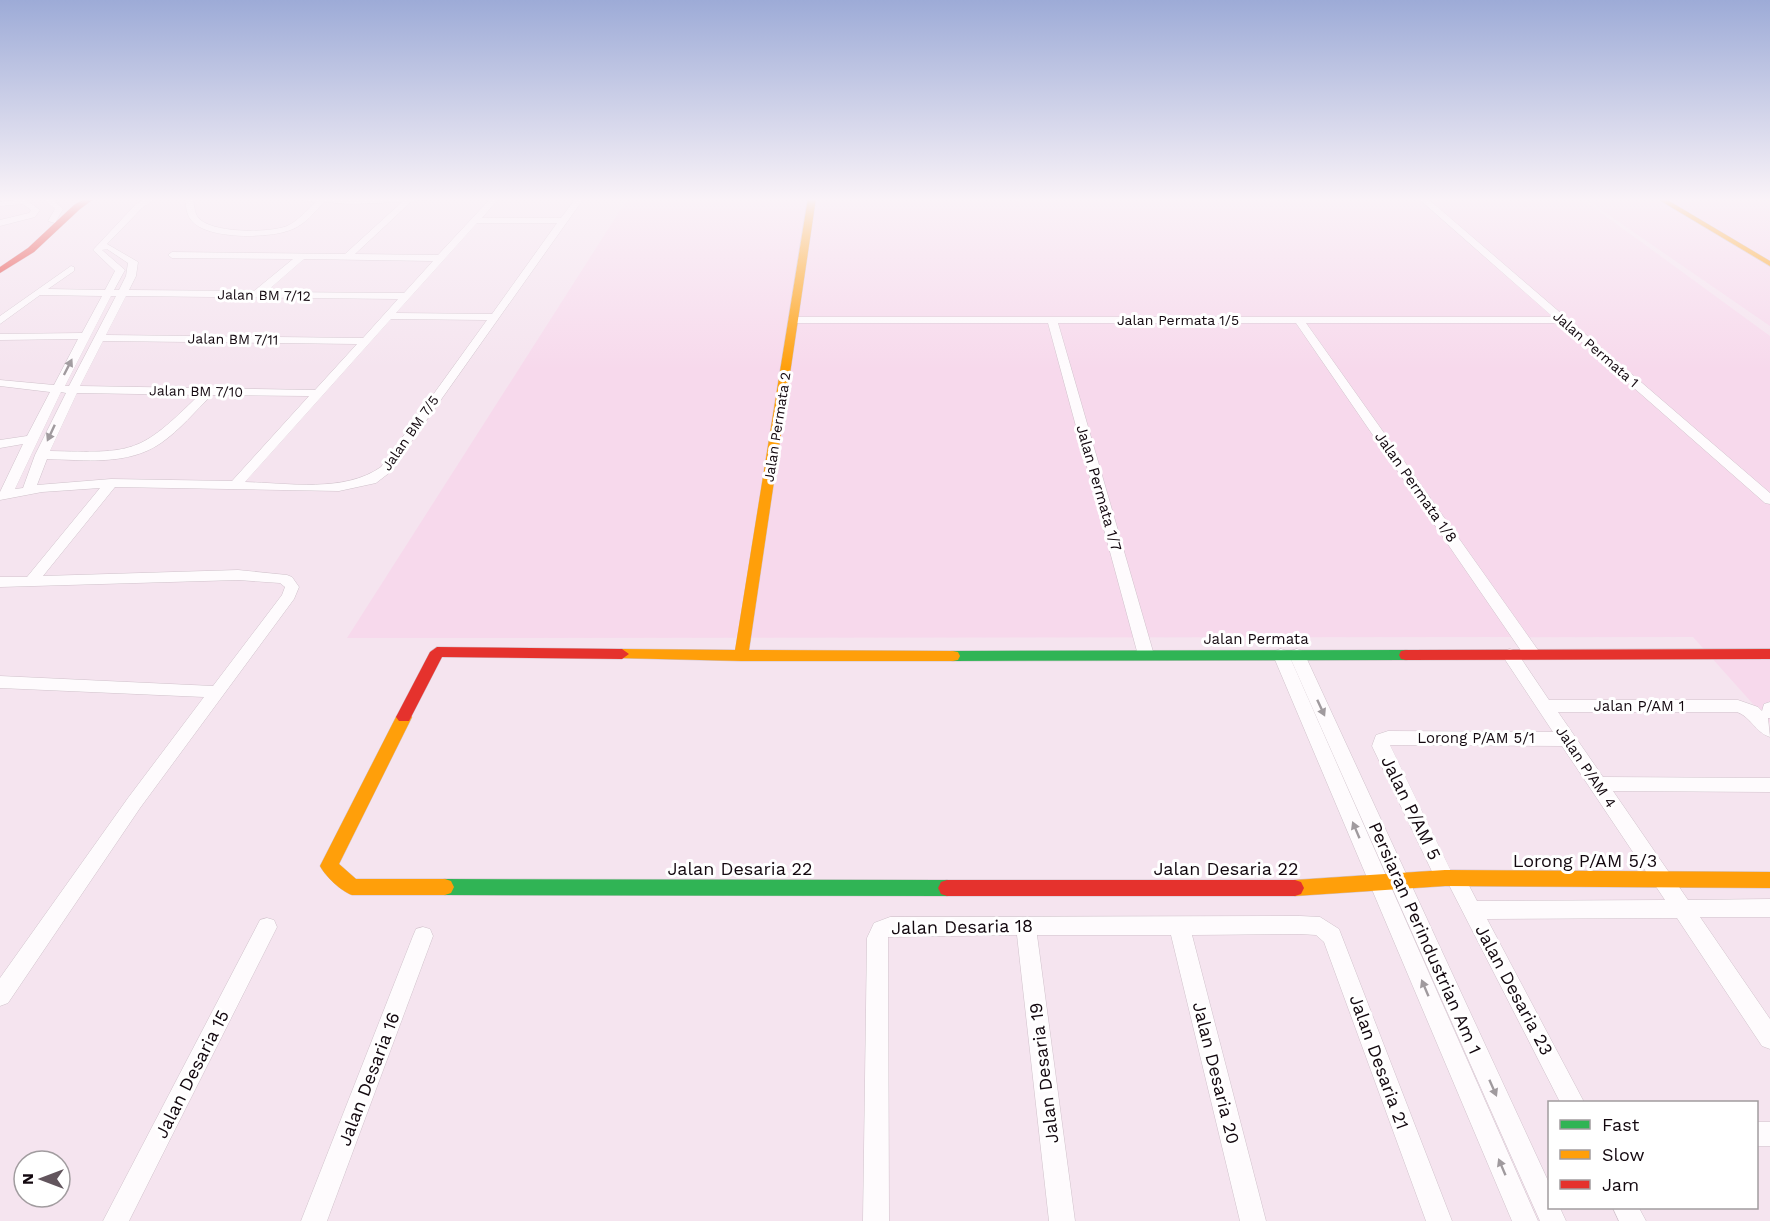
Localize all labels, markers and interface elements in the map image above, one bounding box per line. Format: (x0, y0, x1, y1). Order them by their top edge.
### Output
street label: Jalan BM 7/12 (217, 286, 311, 304)
street label: Jalan Permata 1 (1550, 308, 1642, 390)
street label: Jalan Permata 1/5 (1117, 312, 1239, 328)
street label: Jalan BM 7/11 (188, 330, 278, 348)
one-way arrow (63, 358, 73, 376)
street label: Jalan Permata 2 (760, 371, 794, 483)
street label: Jalan BM 7/10 (149, 382, 243, 400)
street label: Jalan BM 7/5 (378, 392, 442, 474)
street label: Jalan Permata 1/7 (1072, 423, 1126, 553)
one-way arrow (47, 424, 56, 441)
street label: Jalan Permata 1/8 (1371, 428, 1461, 546)
street label: Jalan Permata (1203, 630, 1309, 648)
street label: Jalan P/AM 1 (1593, 697, 1685, 715)
one-way arrow (1316, 700, 1326, 718)
street label: Jalan P/AM 4 (1552, 723, 1620, 811)
street label: Lorong P/AM 5/1 (1417, 729, 1535, 747)
street label: Jalan P/AM 5 (1377, 752, 1446, 863)
street label: Persiaran Perindustrian Am 1 (1365, 819, 1486, 1057)
one-way arrow (1351, 820, 1361, 838)
street label: Lorong P/AM 5/3 (1513, 850, 1657, 871)
street label: Jalan Desaria 22 (667, 858, 813, 879)
street label: Jalan Desaria 22 (1153, 858, 1299, 879)
street label: Jalan Desaria 18 (891, 915, 1033, 938)
street label: Jalan Desaria 23 (1471, 921, 1558, 1059)
one-way arrow (1420, 980, 1429, 997)
street label: Jalan Desaria 21 (1345, 992, 1414, 1132)
street label: Jalan Desaria 20 (1189, 1000, 1244, 1146)
street label: Jalan Desaria 19 (1024, 1001, 1063, 1145)
street label: Jalan Desaria 15 (150, 1006, 233, 1141)
street label: Jalan Desaria 16 (333, 1009, 404, 1149)
one-way arrow (1488, 1080, 1498, 1098)
legend (1548, 1101, 1758, 1209)
text: Fast (1602, 1114, 1640, 1135)
text: Slow (1602, 1144, 1645, 1165)
north arrow (12, 1149, 72, 1209)
one-way arrow (1497, 1158, 1507, 1176)
text: N (18, 1173, 37, 1185)
text: Jam (1602, 1174, 1639, 1195)

